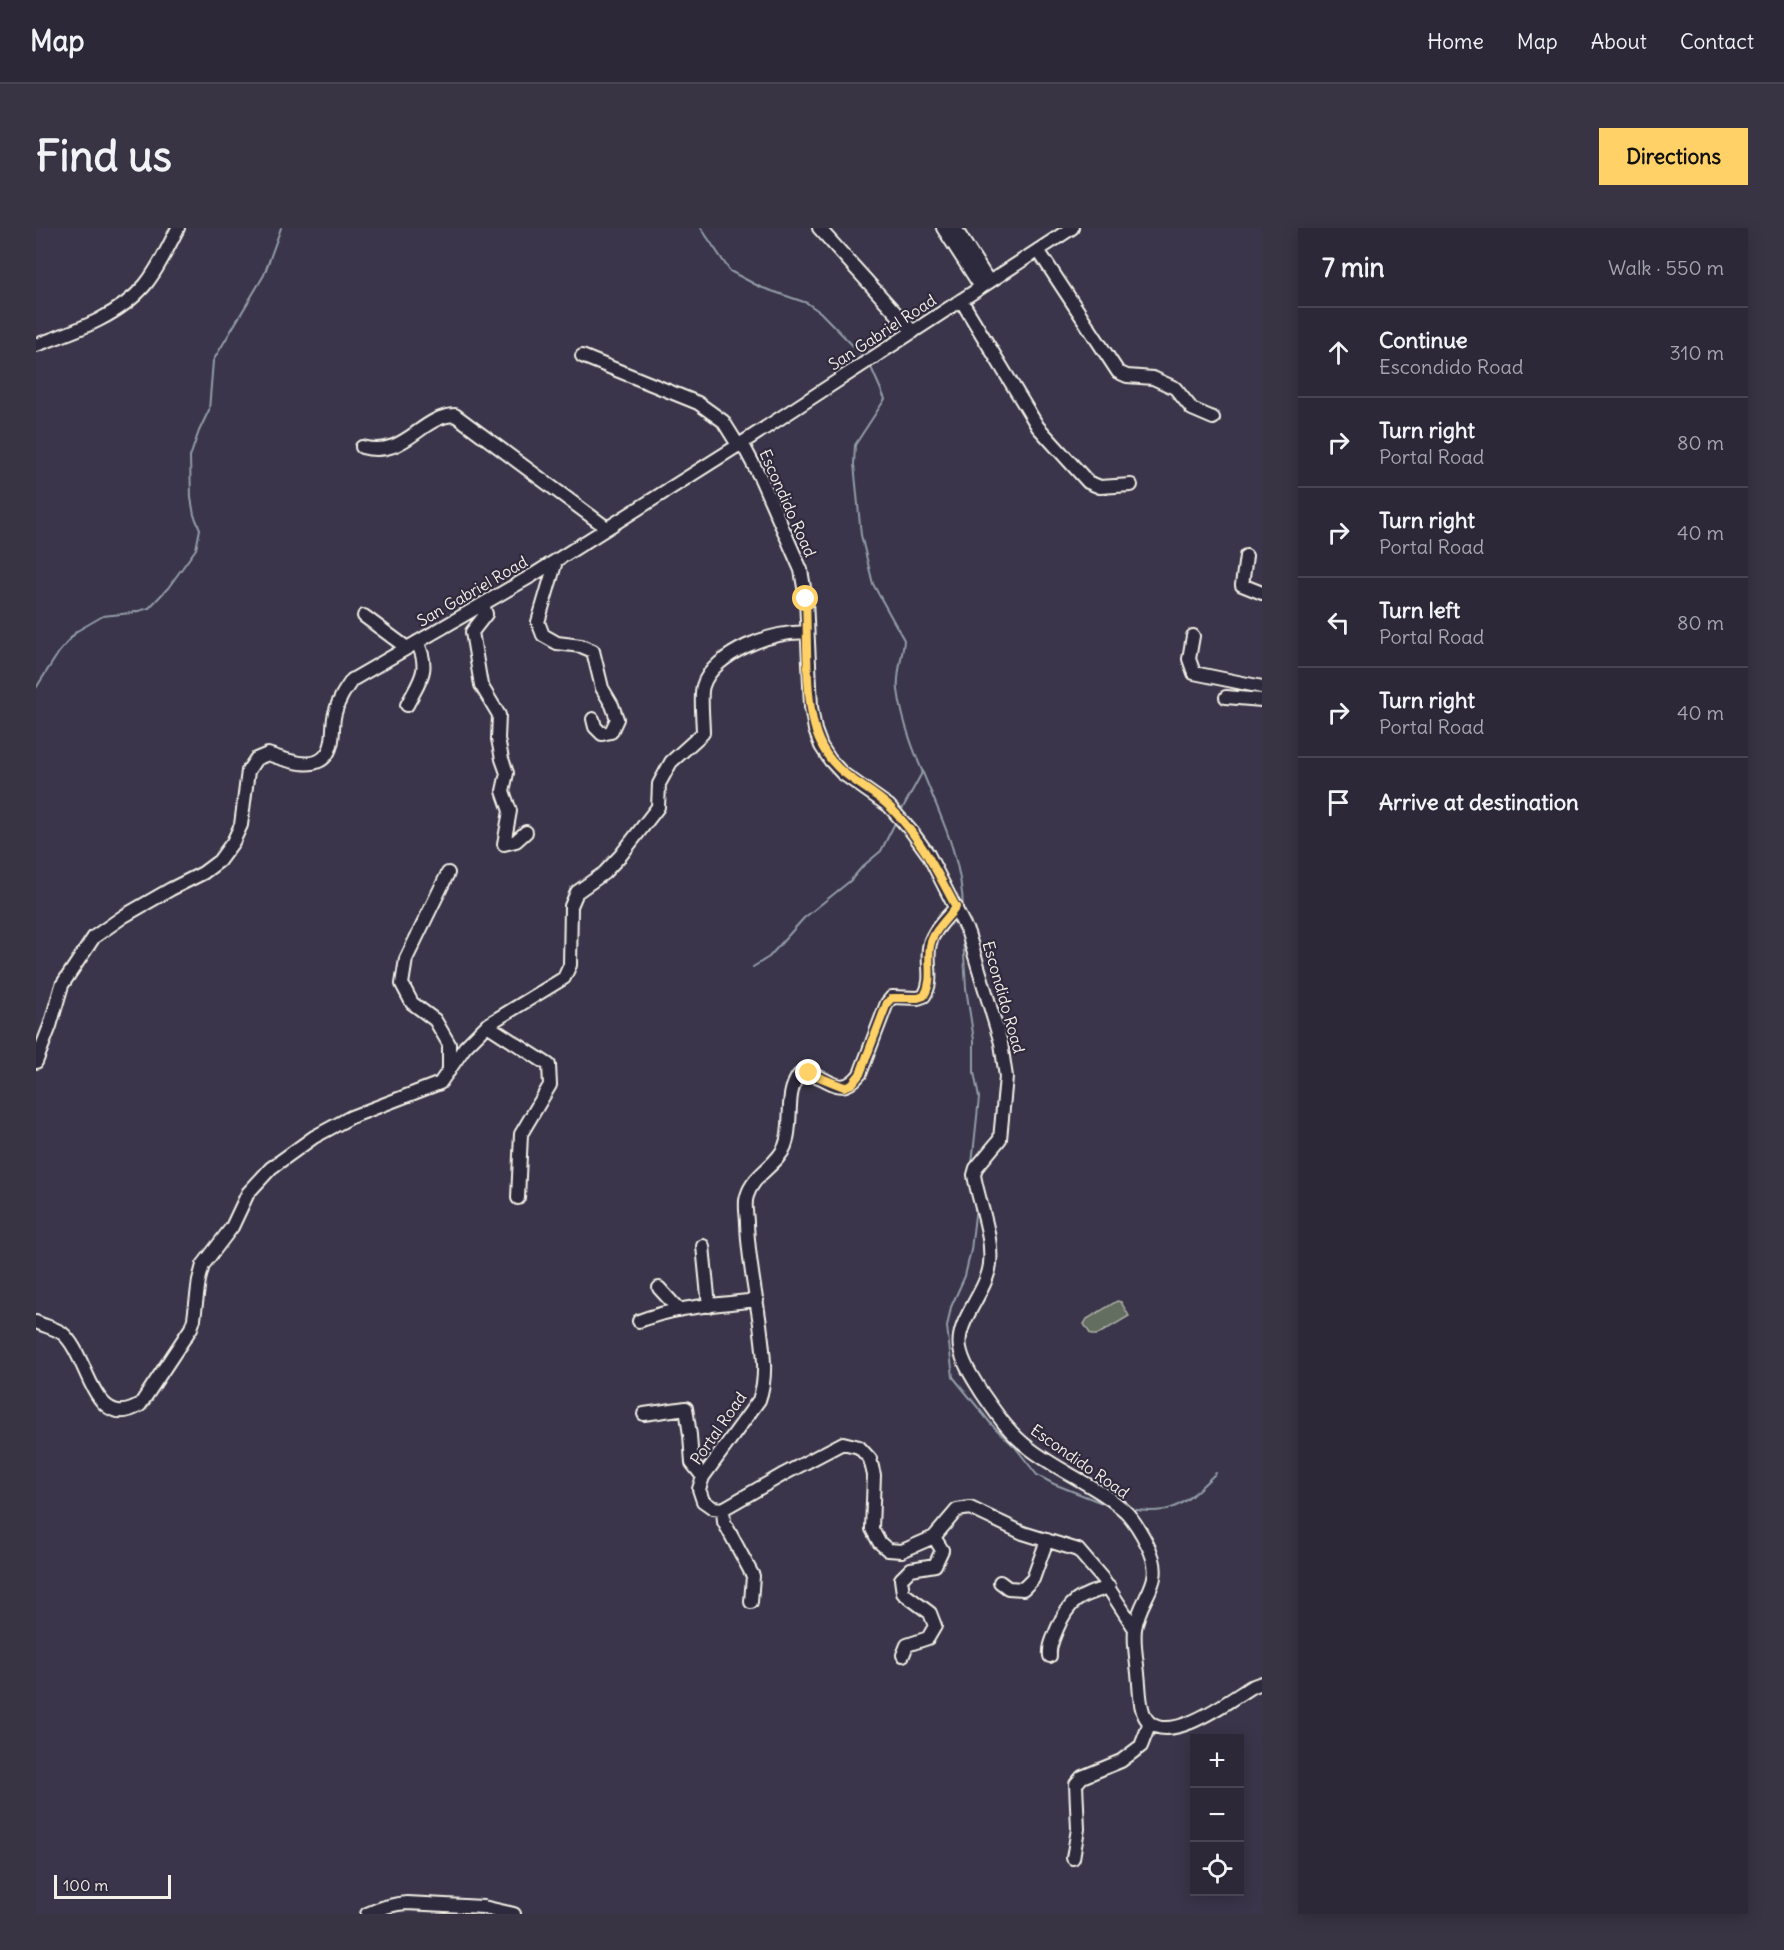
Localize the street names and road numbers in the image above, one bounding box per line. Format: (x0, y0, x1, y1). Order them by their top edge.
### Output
street label: San Gabriel Road (824, 290, 940, 374)
street label: Escondido Road (755, 446, 821, 560)
street label: San Gabriel Road (413, 551, 531, 631)
street label: Escondido Road (978, 939, 1030, 1055)
street label: Portal Road (686, 1388, 750, 1468)
street label: Escondido Road (1027, 1420, 1133, 1502)

